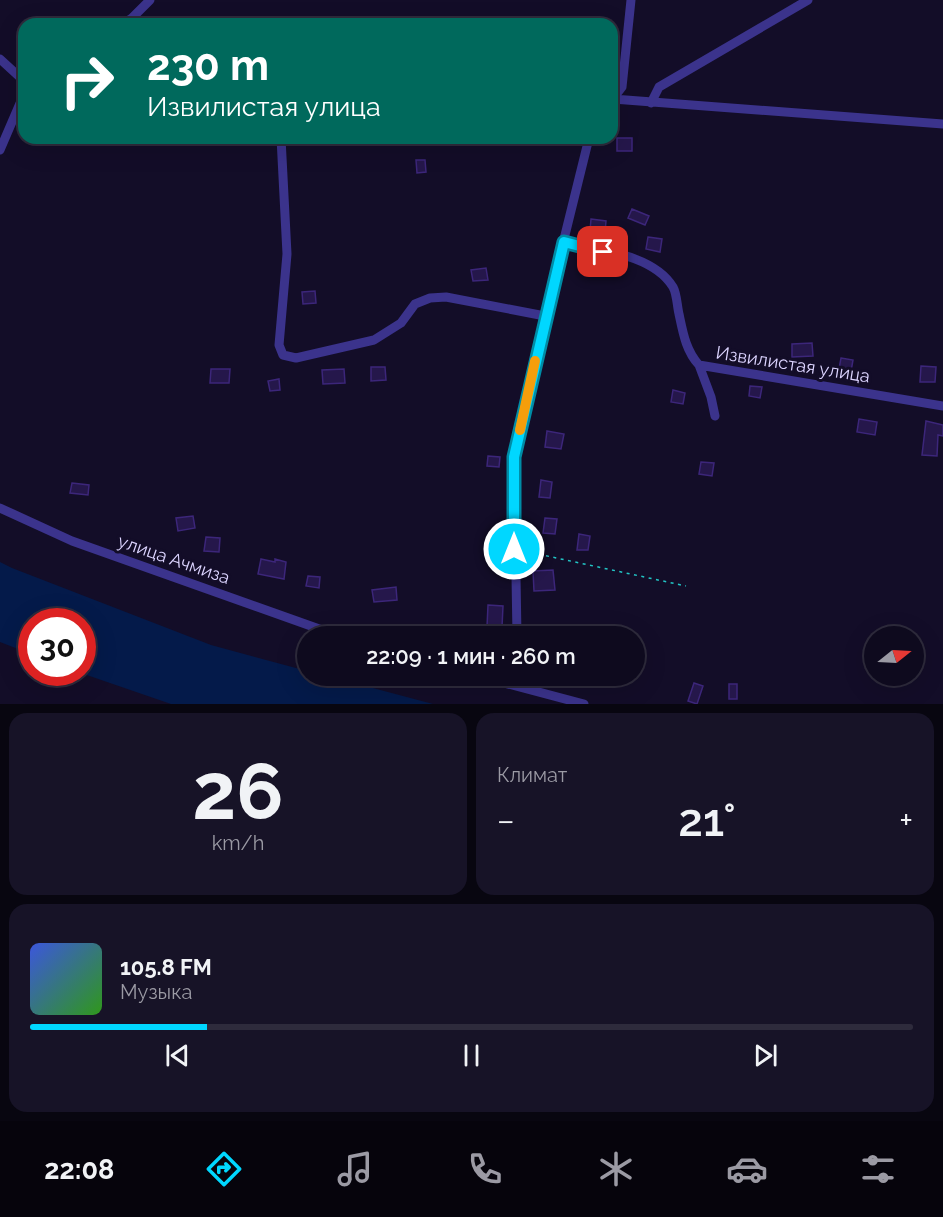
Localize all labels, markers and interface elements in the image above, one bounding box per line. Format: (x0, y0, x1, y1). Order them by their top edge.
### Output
text: 230 m (147, 41, 269, 90)
icon: right (48, 42, 126, 120)
text: Извилистая улица (147, 91, 381, 122)
pin (577, 226, 628, 277)
icon: arrive (586, 235, 619, 268)
street label: Извилистая улица (714, 341, 872, 387)
position arrow (482, 517, 546, 581)
street label: улица Ачмиза (115, 530, 233, 588)
speed limit sign: 30 (18, 608, 96, 686)
north arrow (864, 626, 924, 686)
map controls (864, 626, 924, 686)
text: 22:09 · 1 мин · 260 m (366, 643, 576, 669)
text: 26 (192, 746, 284, 837)
text: Климат (497, 763, 567, 787)
text: 21° (678, 794, 736, 847)
text: − (497, 801, 515, 840)
text: + (899, 801, 913, 840)
text: km/h (212, 831, 264, 855)
text: 105.8 FM (120, 954, 212, 980)
text: Музыка (120, 980, 192, 1004)
icon: previous (161, 1039, 194, 1072)
icon: pause (455, 1039, 488, 1072)
icon: next (749, 1039, 782, 1072)
icon: directions (203, 1148, 245, 1190)
icon: music (334, 1148, 376, 1190)
icon: phone (464, 1148, 506, 1190)
icon: climate (595, 1148, 637, 1190)
icon: car (726, 1148, 768, 1190)
icon: filters (857, 1148, 899, 1190)
text: 22:08 (44, 1154, 114, 1185)

